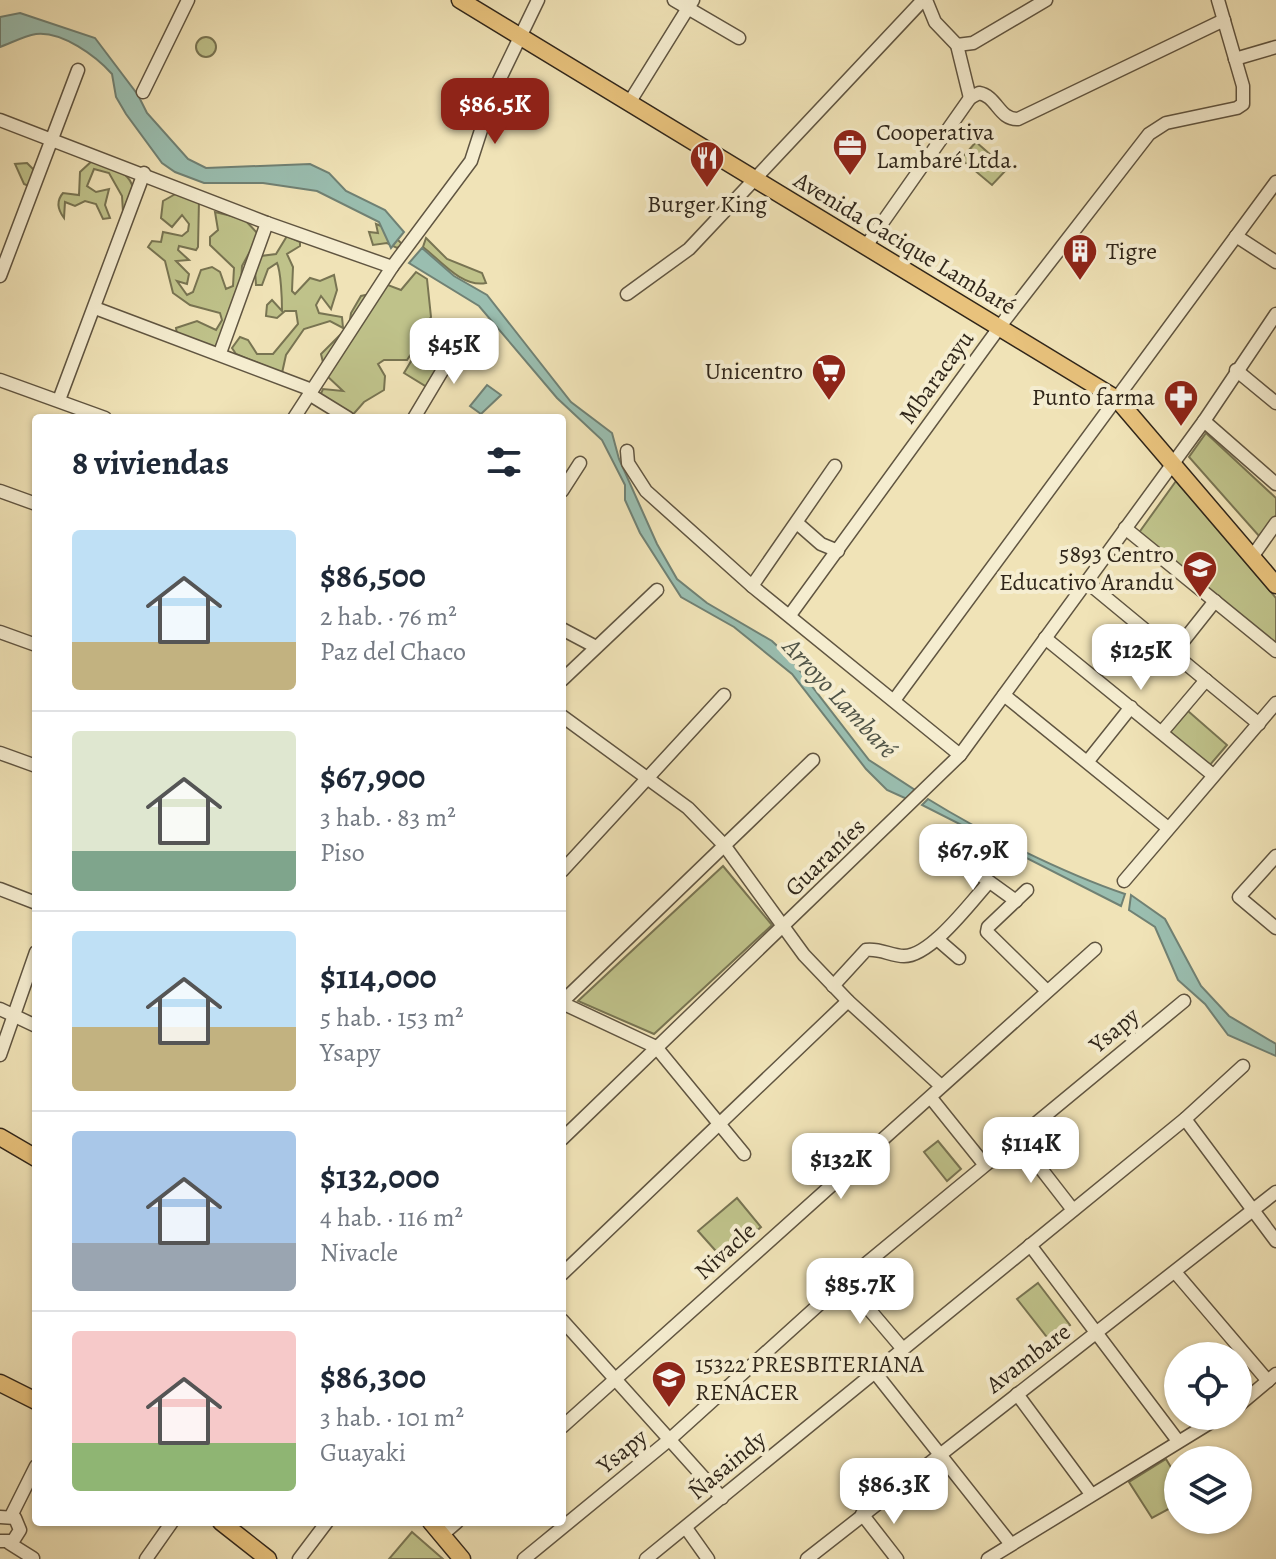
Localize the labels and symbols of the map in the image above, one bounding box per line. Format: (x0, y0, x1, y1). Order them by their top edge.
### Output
pin: $86.5K (430, 78, 560, 146)
place label: Cooperativa Lambaré Ltda. (876, 116, 1019, 176)
office icon: Cooperativa Lambaré Ltda. (831, 127, 869, 177)
restaurant icon: Burger King (688, 139, 726, 189)
street label: Avenida Cacique Lambaré (787, 163, 1022, 322)
place label: Burger King (647, 188, 767, 220)
building icon: Tigre (1061, 232, 1099, 282)
place label: Tigre (1106, 235, 1157, 267)
pin: $45K (407, 318, 501, 386)
street label: Mbaracayu (891, 324, 981, 430)
supermarket icon: Unicentro (810, 352, 848, 402)
place label: Unicentro (705, 355, 803, 387)
pharmacy icon: Punto farma (1162, 378, 1200, 428)
place label: Punto farma (1032, 381, 1156, 413)
place label: 5893 Centro Educativo Arandu (999, 538, 1174, 598)
school or university icon: 5893 Centro Educativo Arandu (1181, 549, 1219, 599)
pin: $125K (1085, 624, 1197, 692)
water label: Arroyo Lambaré (774, 629, 906, 766)
street label: Guaraníes (778, 811, 872, 903)
pin: $67.9K (908, 824, 1038, 892)
street label: Ysapy (1082, 1000, 1146, 1061)
pin: $114K (975, 1117, 1087, 1185)
pin: $132K (785, 1133, 897, 1201)
street label: Nivacle (688, 1215, 762, 1287)
pin: $85.7K (795, 1258, 925, 1326)
street label: Avambare (978, 1316, 1077, 1401)
place label: 15322 PRESBITERIANA RENACER (695, 1348, 925, 1408)
school or university icon: 15322 PRESBITERIANA RENACER (650, 1359, 688, 1409)
street label: Ysapy (589, 1421, 654, 1482)
street label: Ñasaindy (681, 1423, 773, 1507)
pin: $86.3K (829, 1458, 959, 1526)

